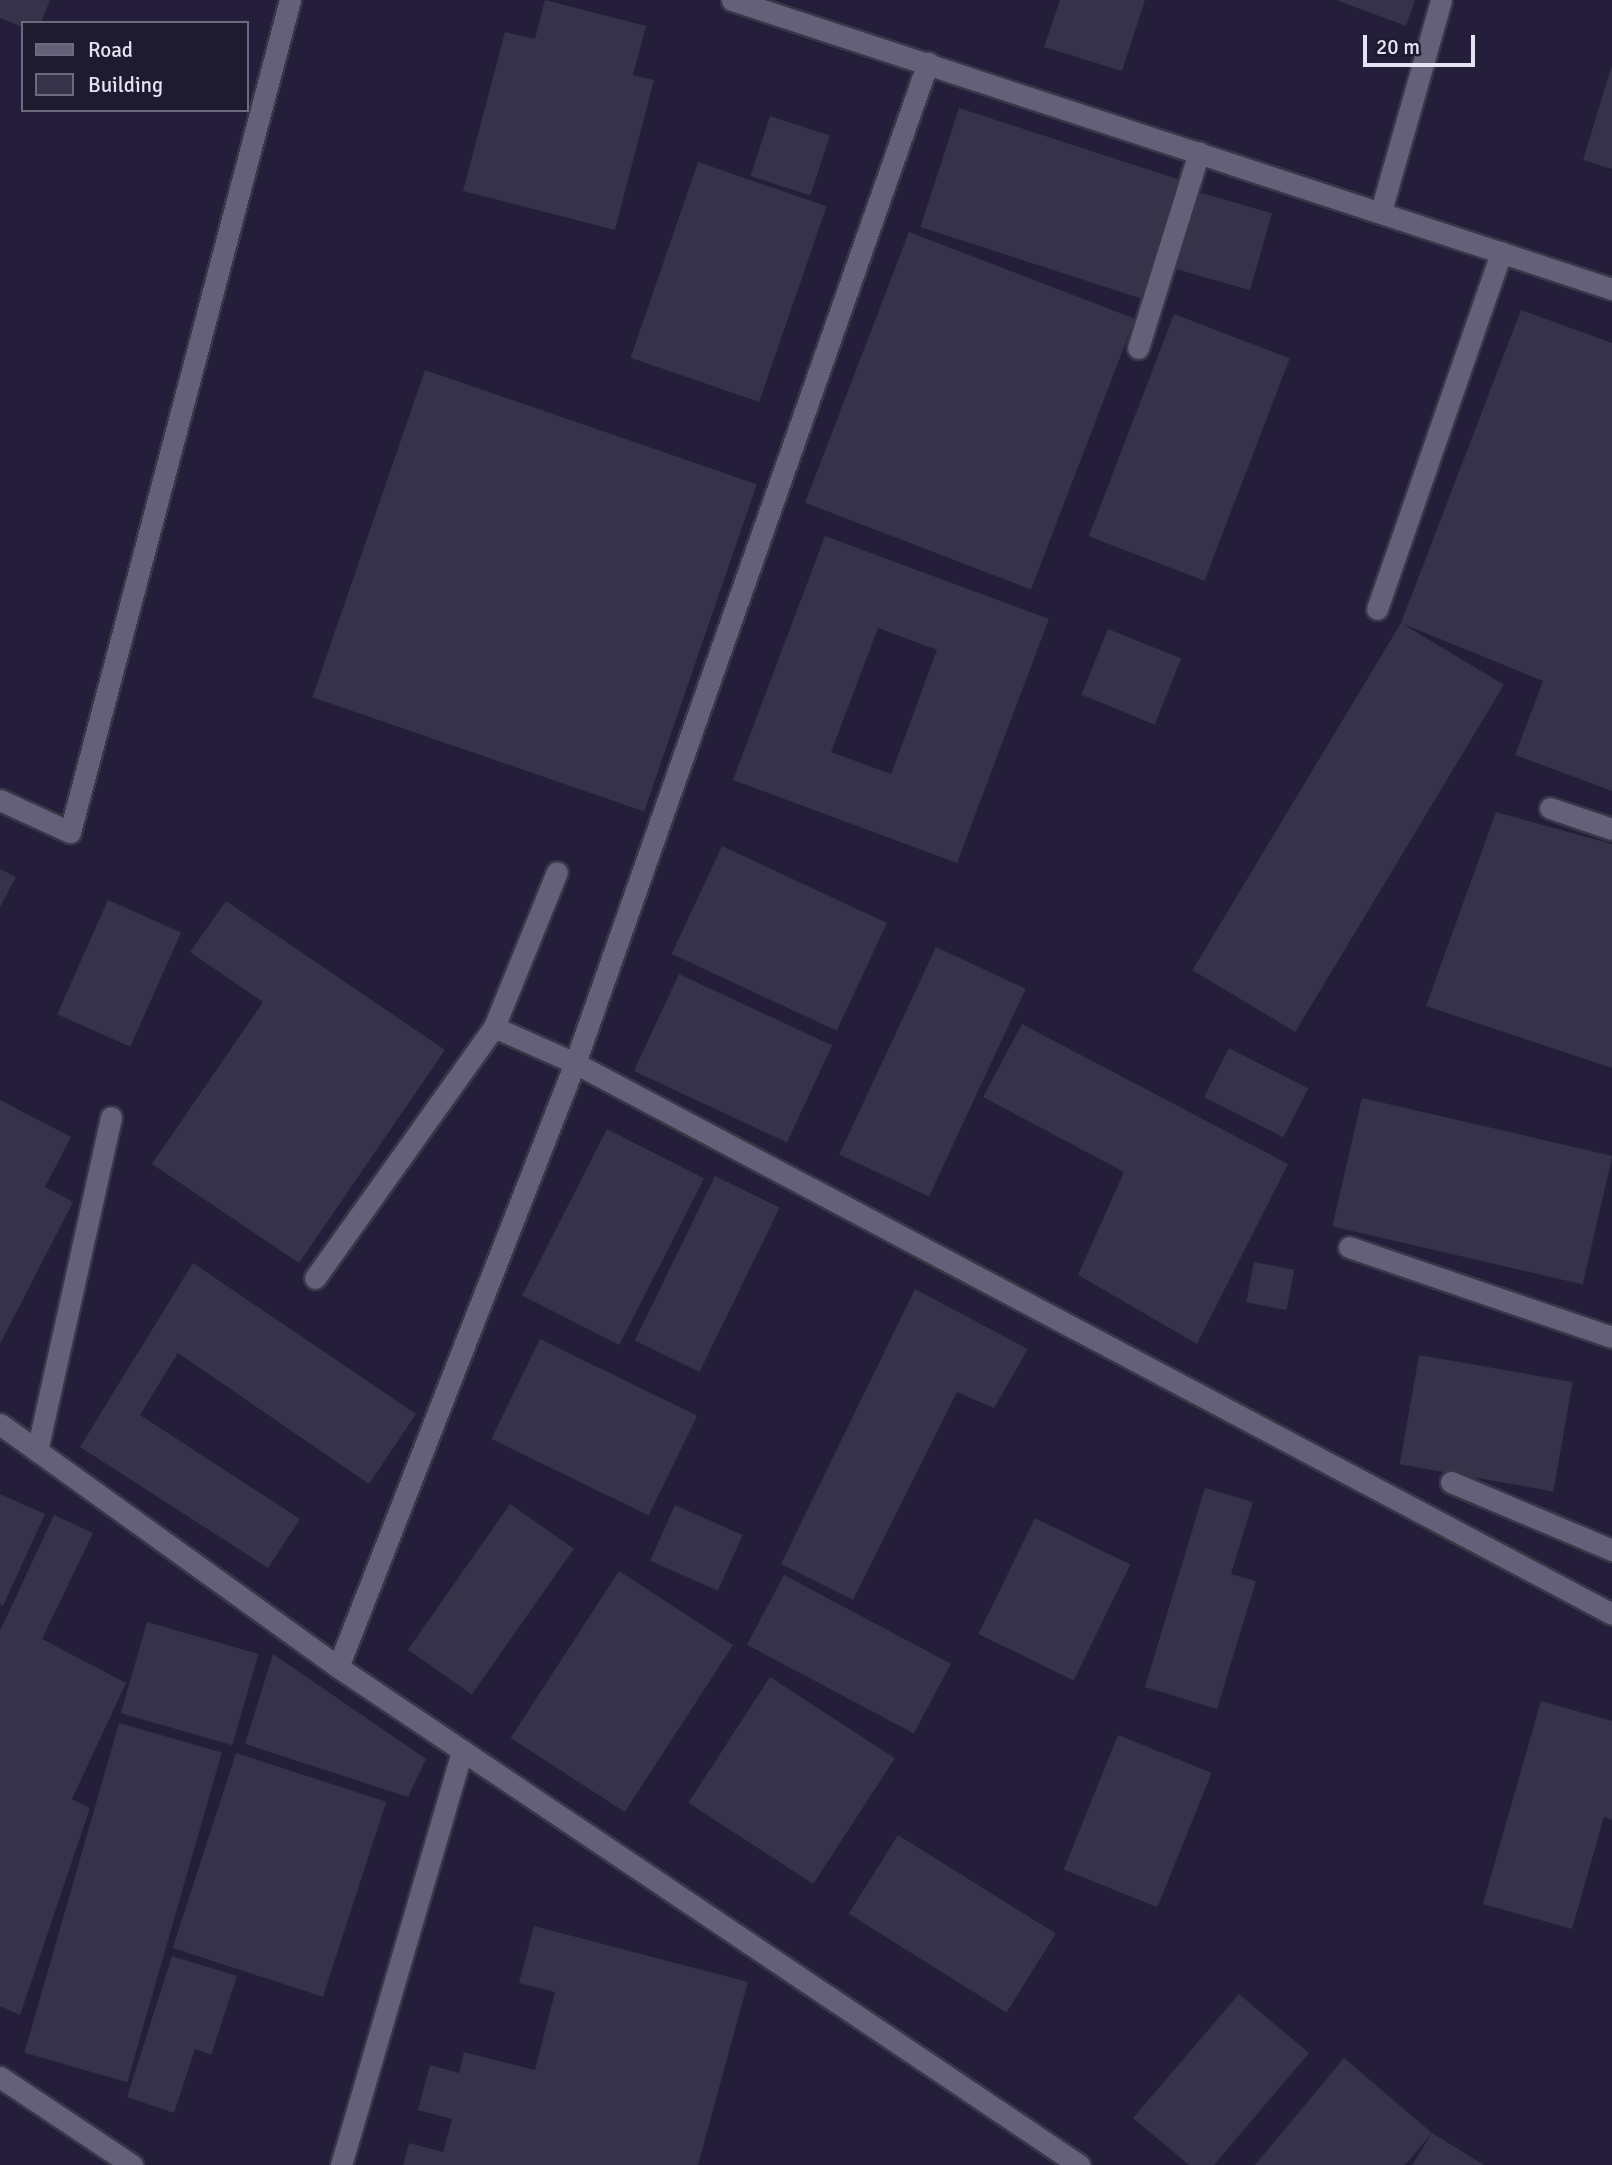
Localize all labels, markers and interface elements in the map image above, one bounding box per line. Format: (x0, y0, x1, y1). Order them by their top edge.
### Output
legend (21, 21, 248, 112)
scale bar (1367, 21, 1479, 65)
text: 20 m (1376, 34, 1420, 60)
text: Road (88, 37, 133, 63)
text: Building (88, 72, 163, 98)

